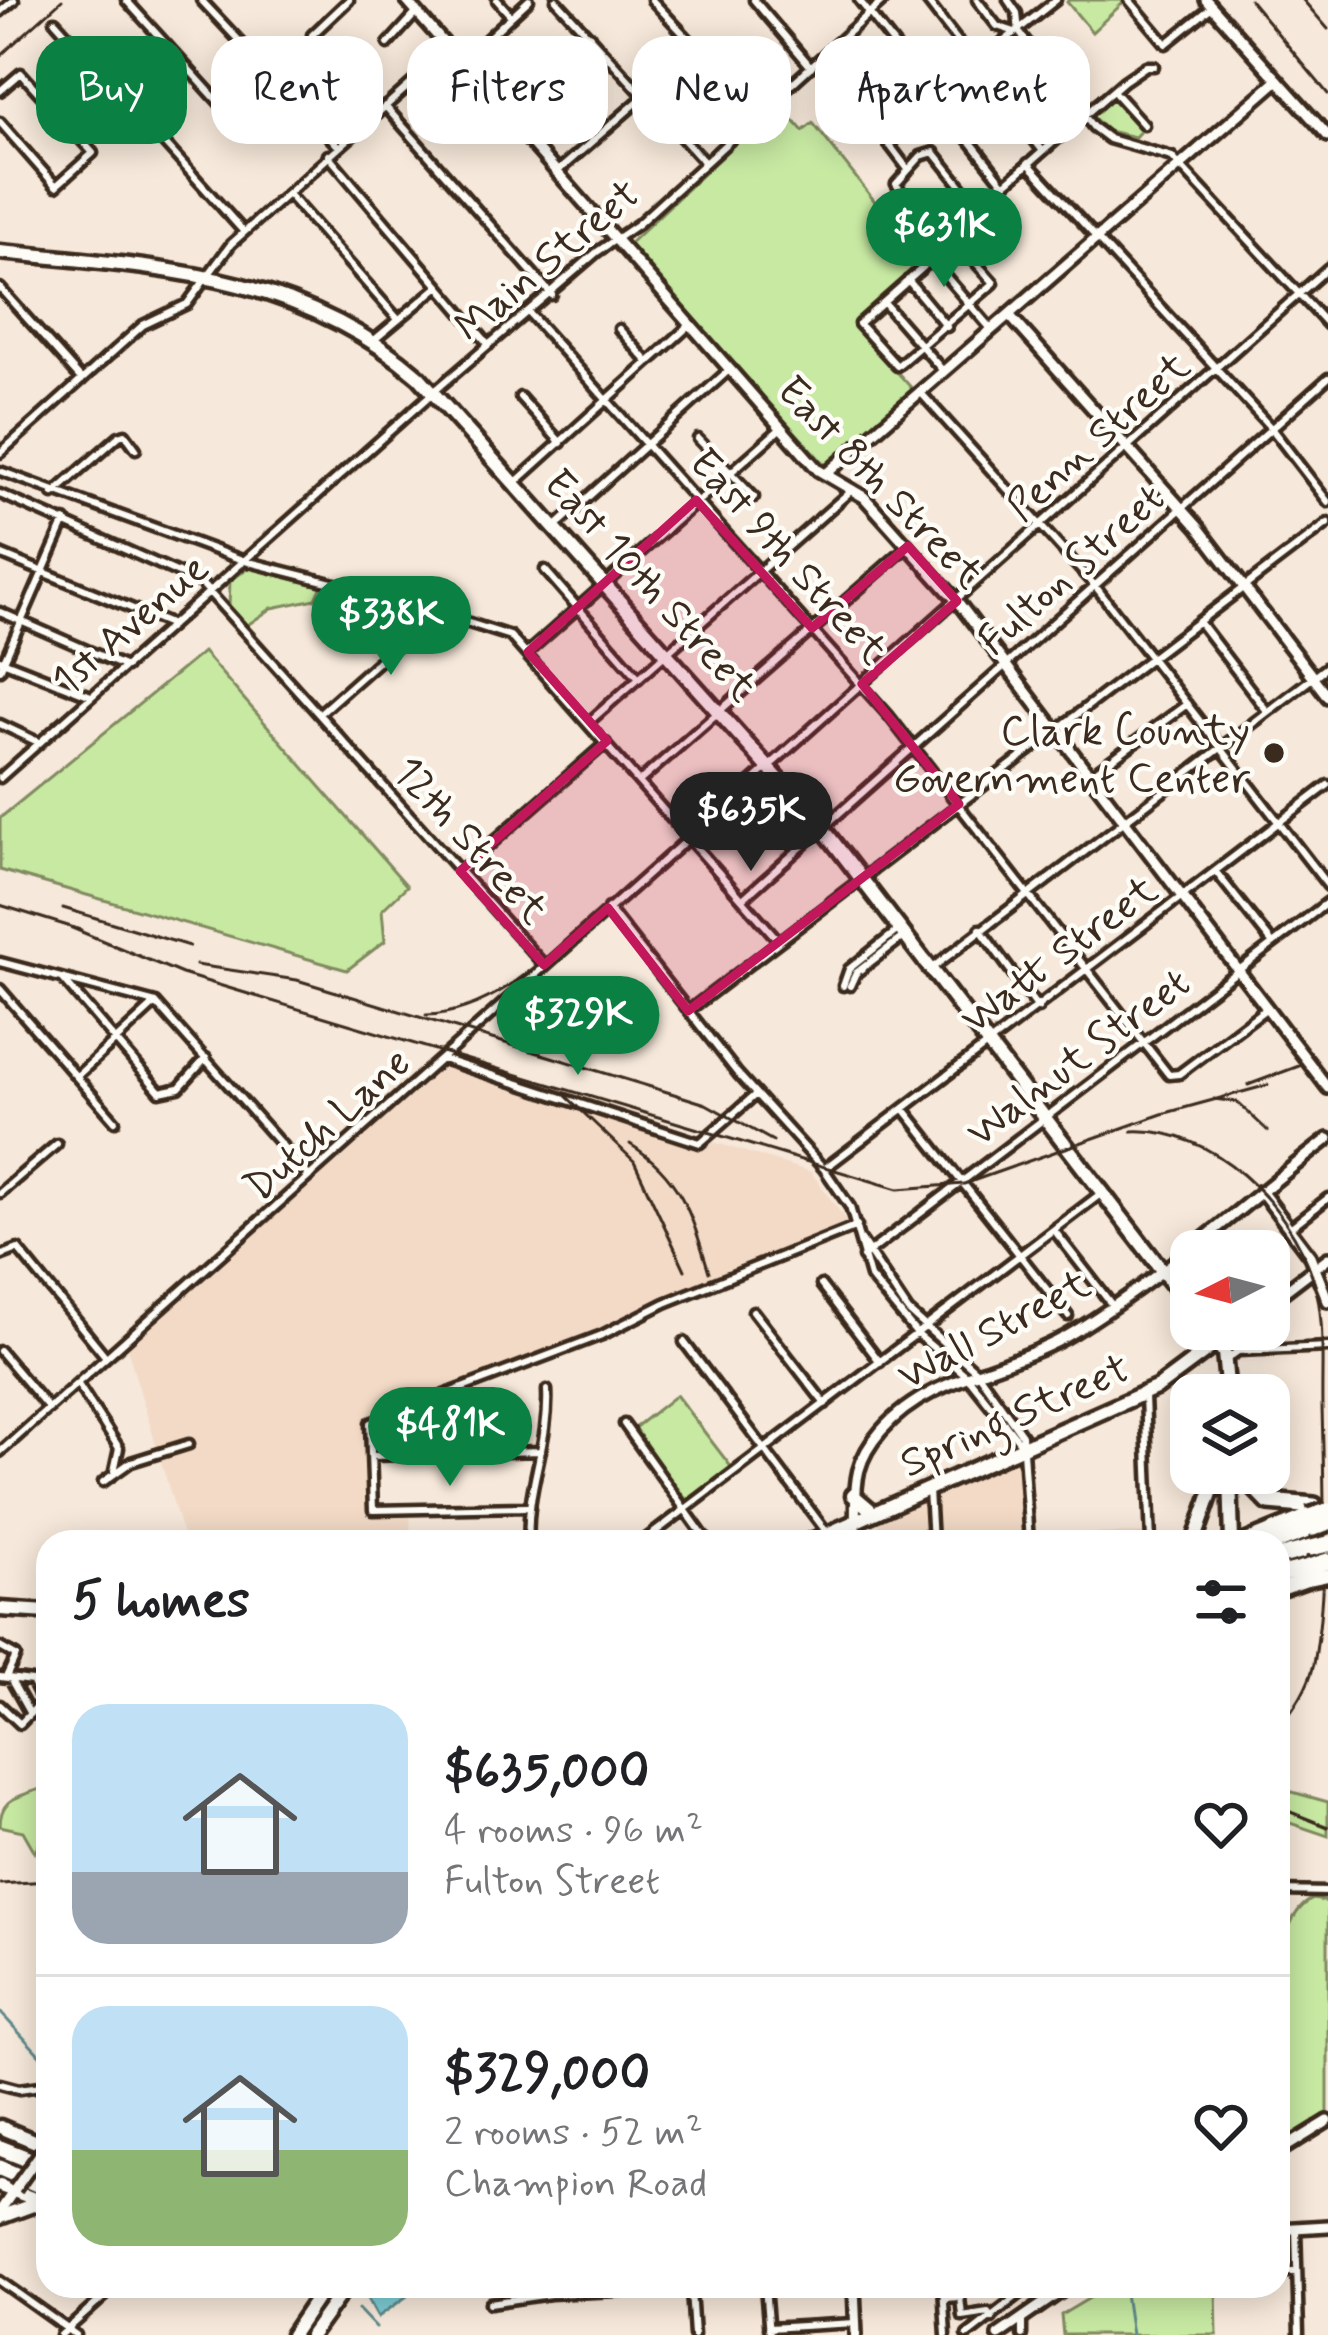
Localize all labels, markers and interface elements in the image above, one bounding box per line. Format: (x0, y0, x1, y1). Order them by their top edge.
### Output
chip: Buy (36, 36, 187, 144)
chip: Rent (211, 36, 383, 144)
chip: Filters (407, 36, 608, 144)
chip: New (632, 36, 791, 144)
chip: Apartment (815, 36, 1090, 144)
street label: Main Street (444, 168, 652, 355)
pin: $631K (860, 188, 1028, 290)
text: $631K (893, 201, 995, 252)
street label: Penn Street (996, 340, 1203, 535)
street label: East 8th Street (764, 365, 995, 602)
street label: East 9th Street (676, 437, 899, 677)
street label: East 10th Street (530, 458, 769, 715)
street label: Fulton Street (967, 472, 1177, 669)
street label: 1st Avenue (41, 542, 221, 709)
pin: $338K (307, 576, 475, 678)
text: $338K (338, 589, 444, 640)
place label: Clark County Government Center (893, 705, 1250, 808)
marker: Clark County Government Center (1261, 740, 1287, 766)
street label: 12th Street (379, 746, 560, 937)
pin: $635K (667, 772, 835, 874)
text: $635K (697, 785, 805, 836)
street label: Watt Street (951, 864, 1170, 1048)
street label: Walnut Street (956, 957, 1202, 1161)
pin: $329K (494, 976, 662, 1078)
text: $329K (523, 989, 633, 1040)
street label: Dutch Lane (233, 1036, 423, 1215)
north arrow (1170, 1230, 1290, 1350)
map controls (1170, 1230, 1290, 1494)
street label: Wall Street (889, 1257, 1100, 1405)
street label: Spring Street (892, 1342, 1140, 1496)
button: layers (1170, 1374, 1290, 1494)
pin: $481K (366, 1387, 534, 1489)
text: $481K (395, 1400, 505, 1451)
text: 5 homes (72, 1569, 250, 1635)
icon: filters (1188, 1569, 1254, 1635)
text: $635,000 (444, 1740, 649, 1806)
icon: home (168, 1752, 312, 1896)
icon: heart (1188, 1791, 1254, 1857)
text: 4 rooms · 96 m² (444, 1806, 703, 1857)
text: Fulton Street (444, 1857, 660, 1908)
text: $329,000 (444, 2042, 650, 2108)
icon: home (168, 2054, 312, 2198)
icon: heart (1188, 2093, 1254, 2159)
text: 2 rooms · 52 m² (444, 2108, 703, 2159)
text: Champion Road (444, 2159, 707, 2210)

